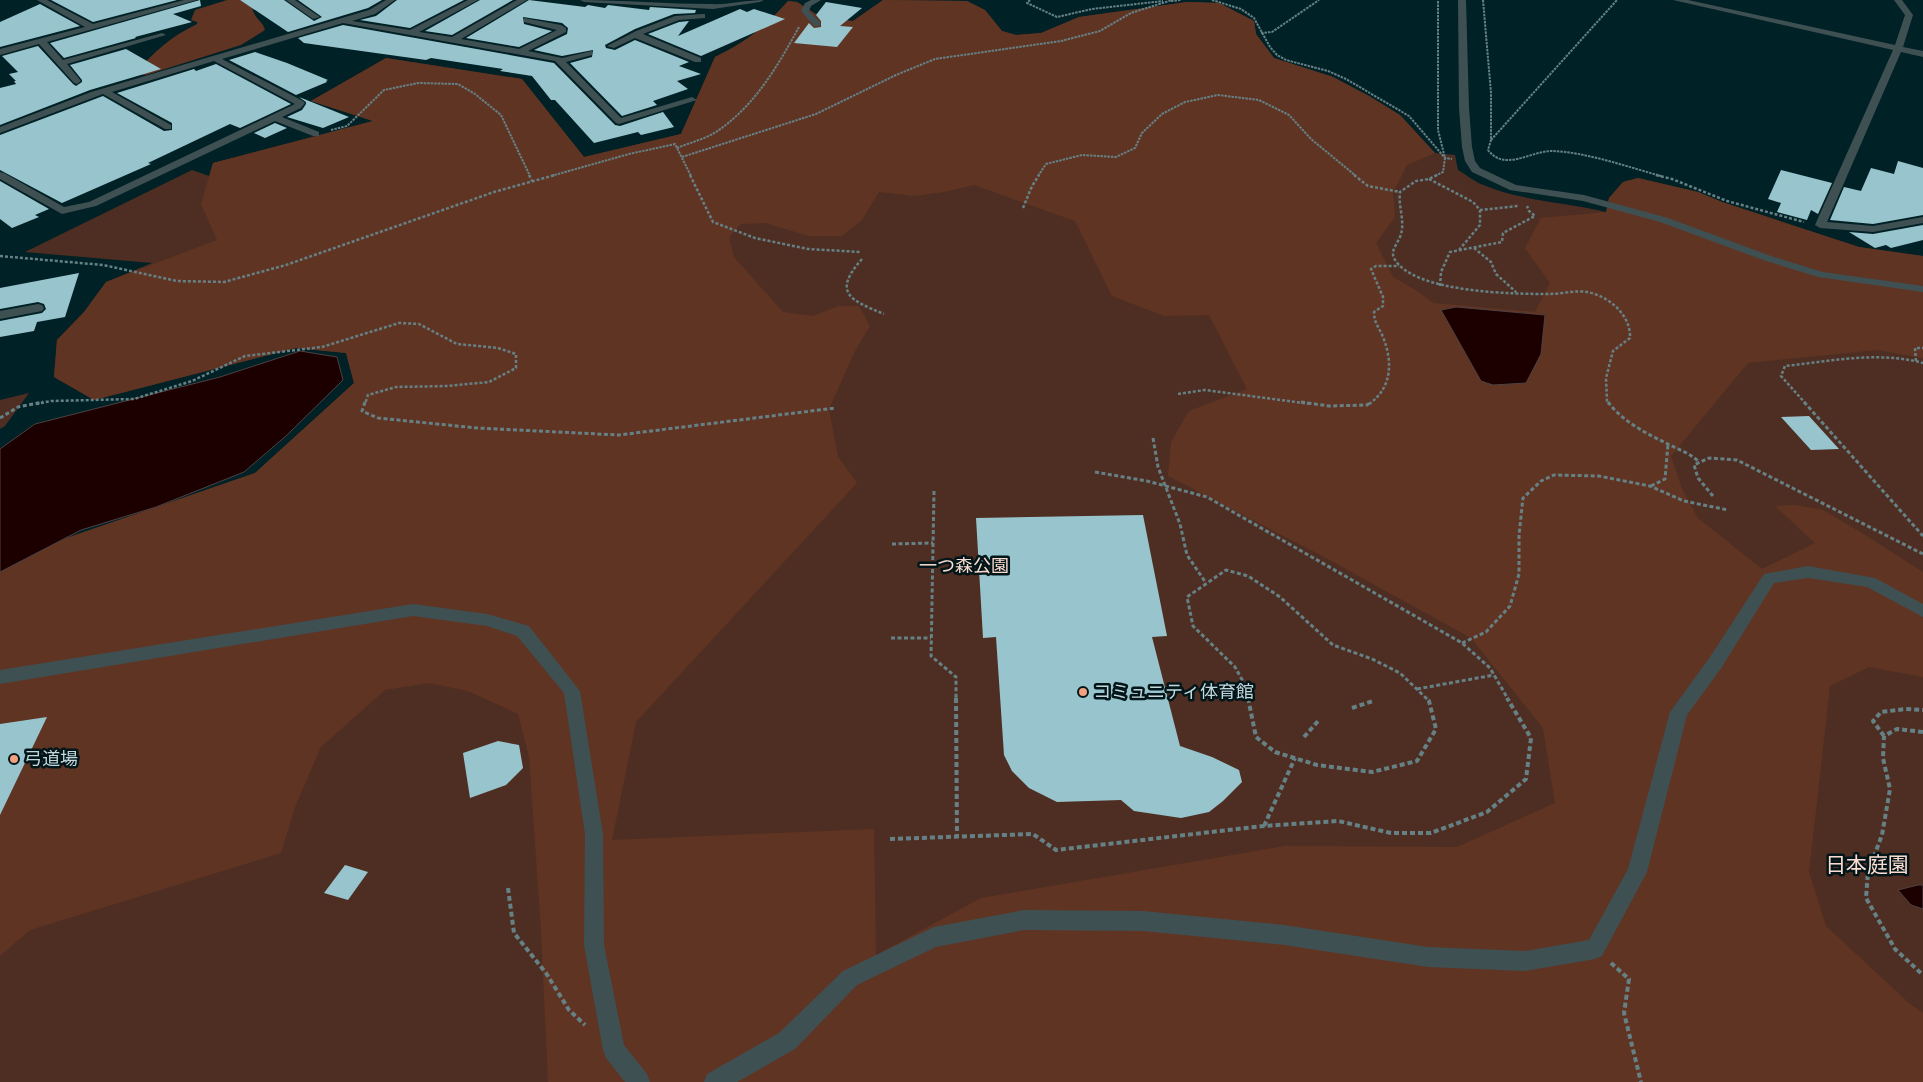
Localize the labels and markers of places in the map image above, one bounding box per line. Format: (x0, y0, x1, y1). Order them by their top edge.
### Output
place label: コミュニティ体育館 (1093, 681, 1254, 701)
marker: コミュニティ体育館 (1077, 686, 1089, 698)
place label: 弓道場 (24, 748, 78, 768)
marker: 弓道場 (8, 753, 20, 765)

